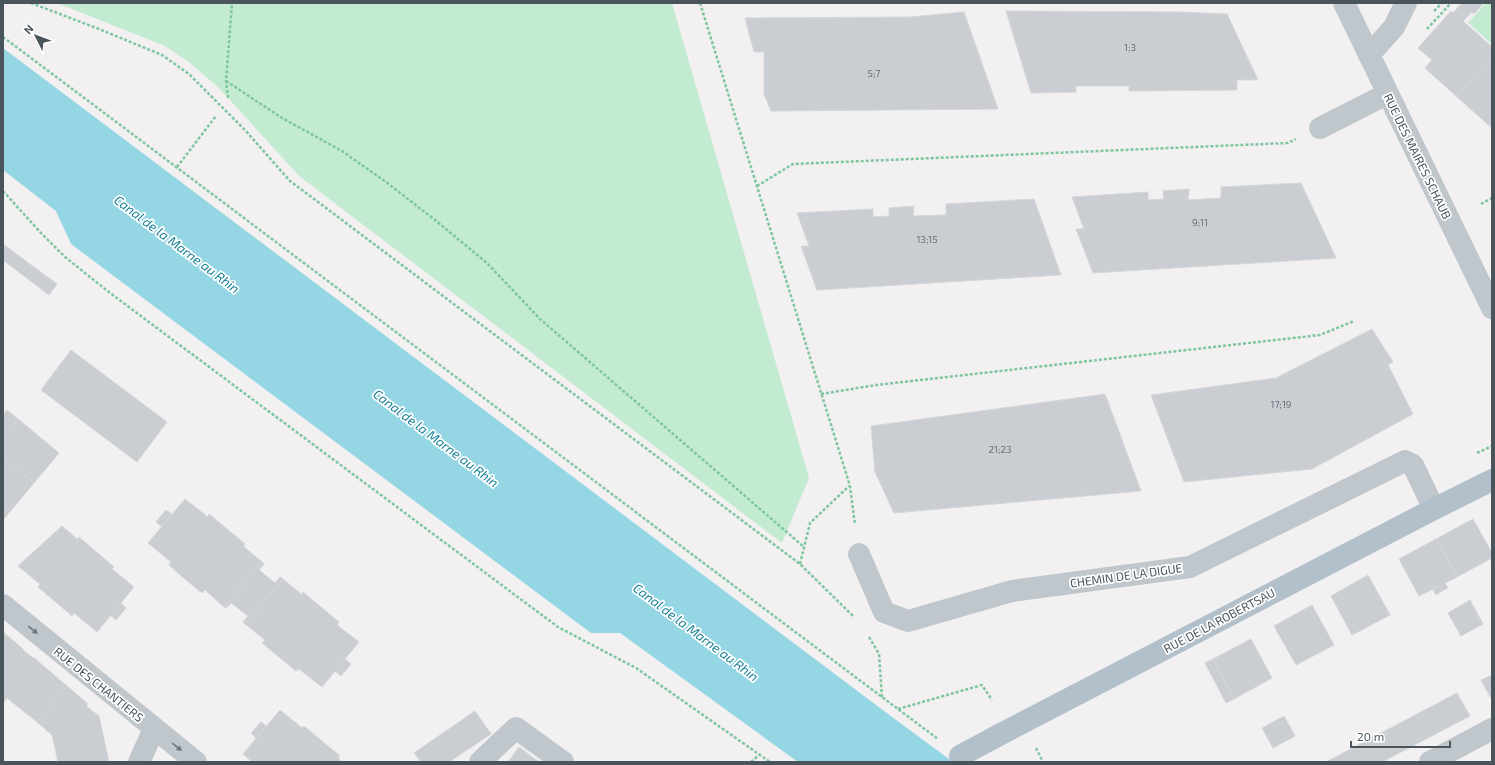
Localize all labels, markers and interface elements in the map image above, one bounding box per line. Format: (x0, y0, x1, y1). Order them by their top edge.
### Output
north arrow (16, 16, 56, 56)
text: N (21, 22, 36, 36)
house number: 1;3 (1124, 41, 1136, 53)
house number: 5;7 (868, 67, 880, 79)
street label: RUE DES MAIRES SCHAUB (1381, 91, 1455, 221)
water label: Canal de la Marne au Rhin (111, 192, 243, 296)
house number: 9;11 (1192, 216, 1208, 228)
house number: 13;15 (916, 233, 938, 245)
water label: Canal de la Marne au Rhin (370, 386, 502, 490)
house number: 17;19 (1270, 398, 1292, 410)
house number: 21;23 (988, 443, 1012, 455)
street label: CHEMIN DE LA DIGUE (1069, 560, 1183, 590)
water label: Canal de la Marne au Rhin (630, 580, 762, 684)
street label: RUE DE LA ROBERTSAU (1161, 585, 1277, 655)
one-way arrow (28, 625, 39, 634)
street label: RUE DES CHANTIERS (52, 644, 147, 724)
scale bar (1351, 723, 1450, 749)
text: 20 m (1357, 729, 1384, 743)
one-way arrow (172, 743, 183, 752)

